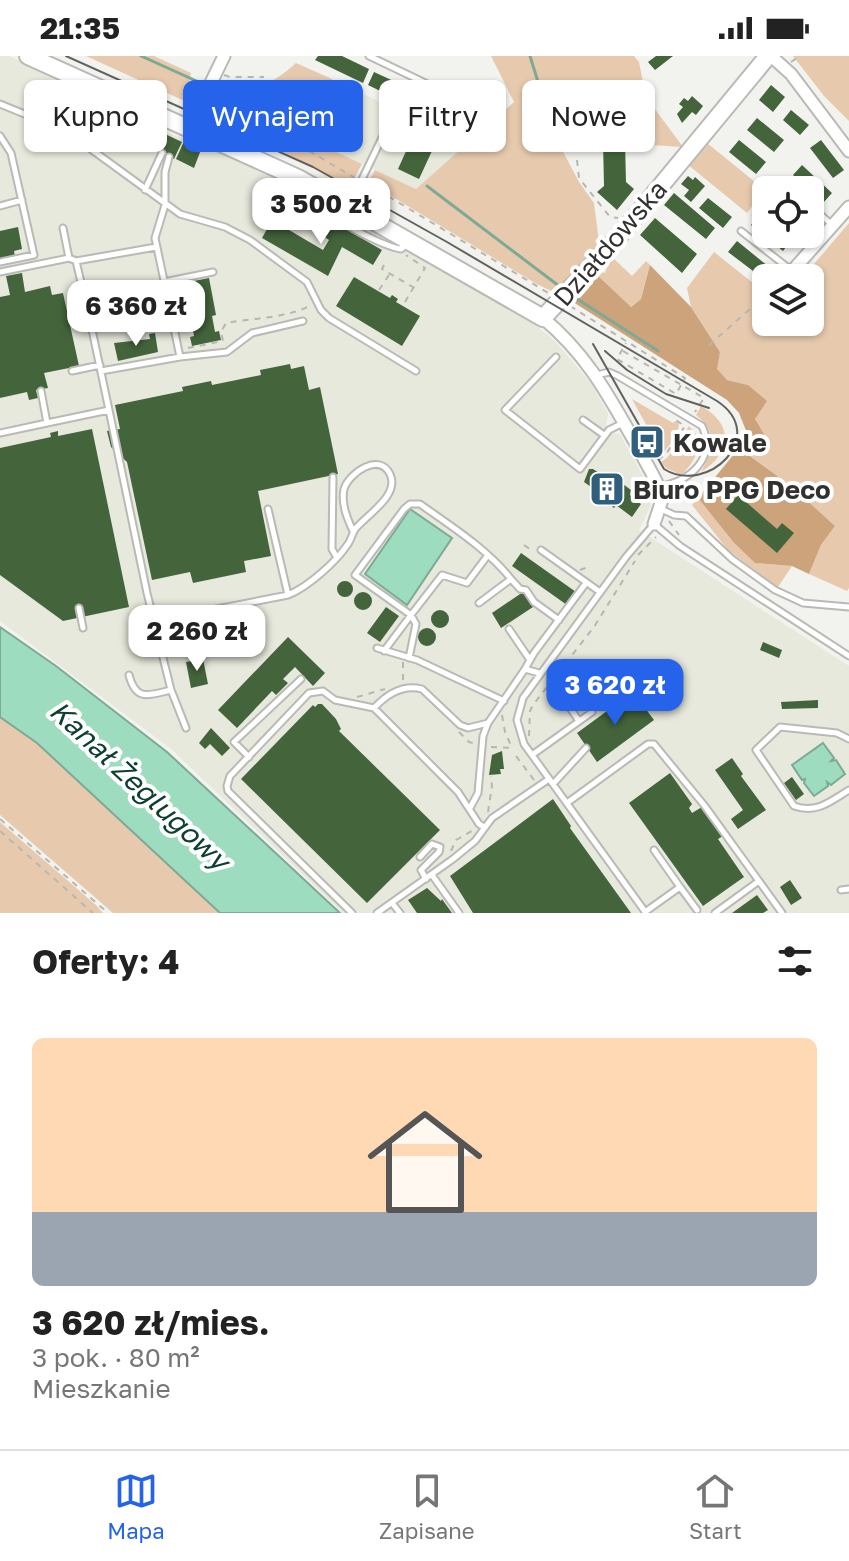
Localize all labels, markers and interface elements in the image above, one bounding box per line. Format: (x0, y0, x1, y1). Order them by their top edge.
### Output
text: 21:35 (40, 10, 120, 46)
chip: Kupno (24, 80, 167, 152)
chip: Wynajem (183, 80, 363, 152)
chip: Filtry (379, 80, 506, 152)
chip: Nowe (522, 80, 655, 152)
street label: Działdowska (547, 174, 673, 312)
map controls (752, 176, 824, 336)
button: locate (752, 176, 824, 248)
pin: 3 500 zł (238, 178, 404, 246)
text: 3 500 zł (270, 188, 372, 219)
button: layers (752, 264, 824, 336)
pin: 6 360 zł (53, 280, 219, 348)
text: 6 360 zł (85, 290, 187, 321)
bus stop icon: Kowale (628, 423, 666, 461)
place label: Kowale (673, 427, 767, 458)
building icon: Biuro PPG Deco (588, 470, 626, 508)
place label: Biuro PPG Deco (633, 474, 831, 505)
pin: 2 260 zł (114, 605, 280, 673)
text: 2 260 zł (146, 615, 248, 646)
pin: 3 620 zł (532, 659, 698, 727)
text: 3 620 zł (564, 669, 666, 700)
water label: Kanał Żeglugowy (44, 694, 239, 879)
icon: filters (773, 939, 817, 983)
text: Oferty: 4 (32, 941, 179, 981)
icon: home (353, 1090, 497, 1234)
text: 3 620 zł/mies. (32, 1302, 270, 1342)
text: 3 pok. · 80 m² (32, 1342, 200, 1373)
text: Mieszkanie (32, 1373, 171, 1404)
tab: Mapa (107, 1469, 165, 1544)
tab: Zapisane (379, 1469, 475, 1544)
tab: Start (689, 1469, 742, 1544)

